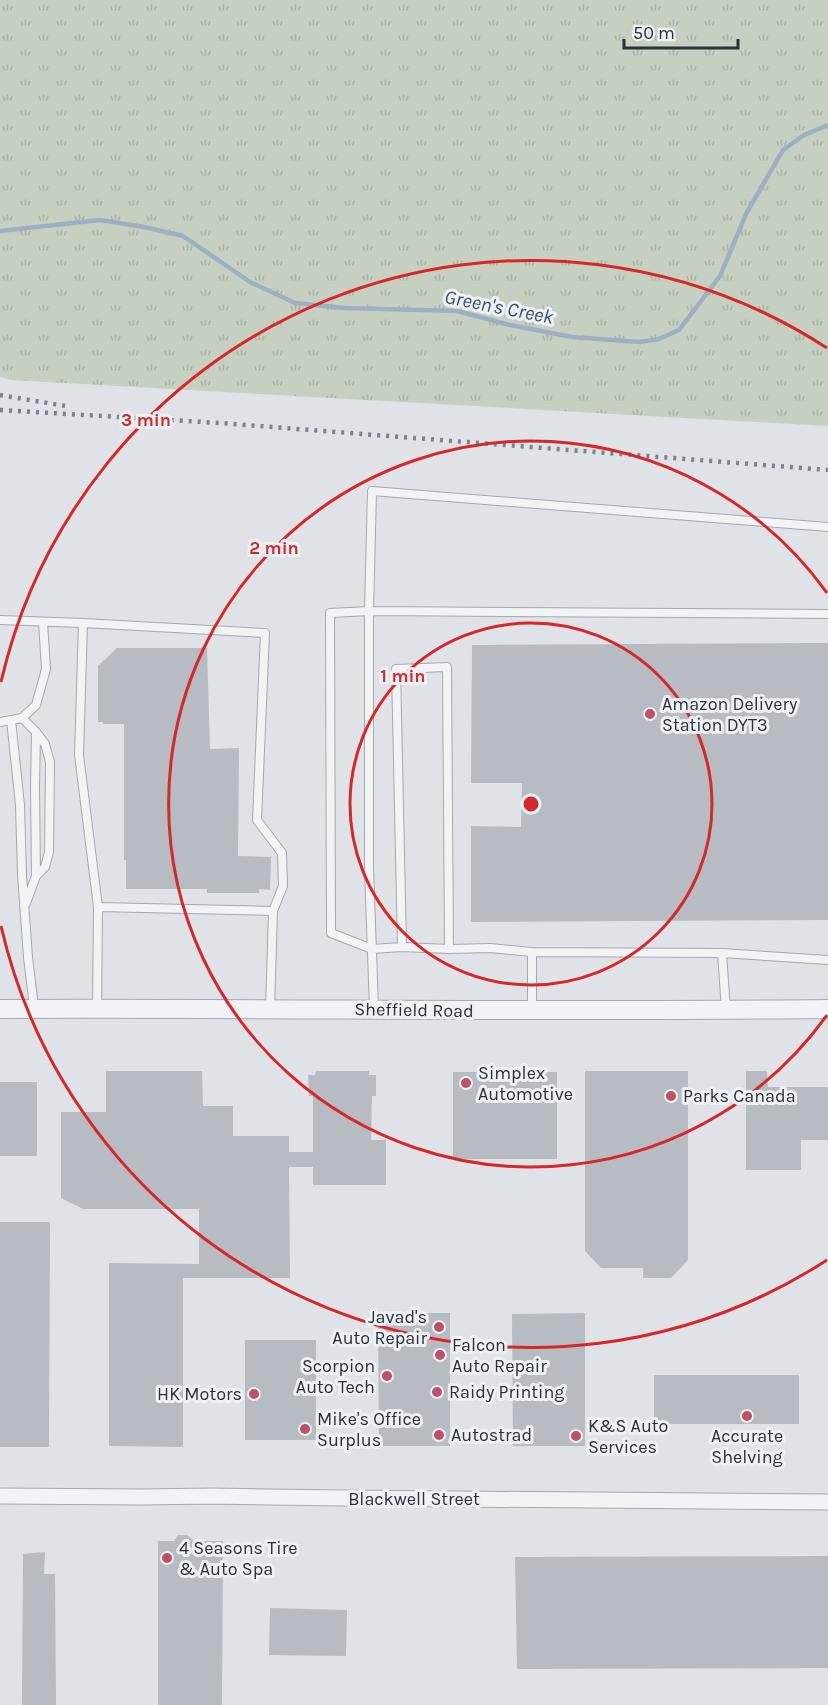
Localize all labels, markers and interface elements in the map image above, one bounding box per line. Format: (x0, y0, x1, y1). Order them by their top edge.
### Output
scale bar (624, 12, 738, 50)
text: 50 m (633, 22, 675, 44)
water label: Green's Creek (443, 285, 556, 329)
text: 3 min (121, 409, 171, 431)
text: 2 min (249, 537, 299, 559)
text: 1 min (380, 665, 426, 687)
place label: Amazon Delivery Station DYT3 (662, 693, 798, 736)
marker: Amazon Delivery Station DYT3 (643, 707, 657, 721)
centre of rings (521, 794, 541, 814)
street label: Sheffield Road (354, 998, 474, 1022)
place label: Simplex Automotive (478, 1062, 573, 1105)
marker: Simplex Automotive (459, 1076, 473, 1090)
place label: Parks Canada (683, 1085, 796, 1107)
marker: Parks Canada (664, 1089, 678, 1103)
place label: Javad's Auto Repair (332, 1306, 427, 1349)
marker: Javad's Auto Repair (432, 1320, 446, 1334)
place label: Falcon Auto Repair (452, 1334, 547, 1377)
marker: Falcon Auto Repair (433, 1348, 447, 1362)
place label: Scorpion Auto Tech (296, 1355, 375, 1398)
marker: Scorpion Auto Tech (380, 1369, 394, 1383)
place label: Raidy Printing (449, 1381, 564, 1403)
place label: HK Motors (157, 1383, 242, 1405)
marker: Raidy Printing (430, 1385, 444, 1399)
marker: HK Motors (247, 1387, 261, 1401)
place label: Mike's Office Surplus (317, 1408, 421, 1451)
marker: Accurate Shelving (740, 1409, 754, 1423)
place label: K&S Auto Services (588, 1415, 668, 1458)
marker: Mike's Office Surplus (298, 1422, 312, 1436)
place label: Autostrad (451, 1424, 532, 1446)
place label: Accurate Shelving (711, 1425, 783, 1468)
marker: Autostrad (432, 1428, 446, 1442)
marker: K&S Auto Services (569, 1429, 583, 1443)
street label: Blackwell Street (348, 1488, 480, 1510)
place label: 4 Seasons Tire & Auto Spa (179, 1537, 297, 1580)
marker: 4 Seasons Tire & Auto Spa (160, 1551, 174, 1565)

